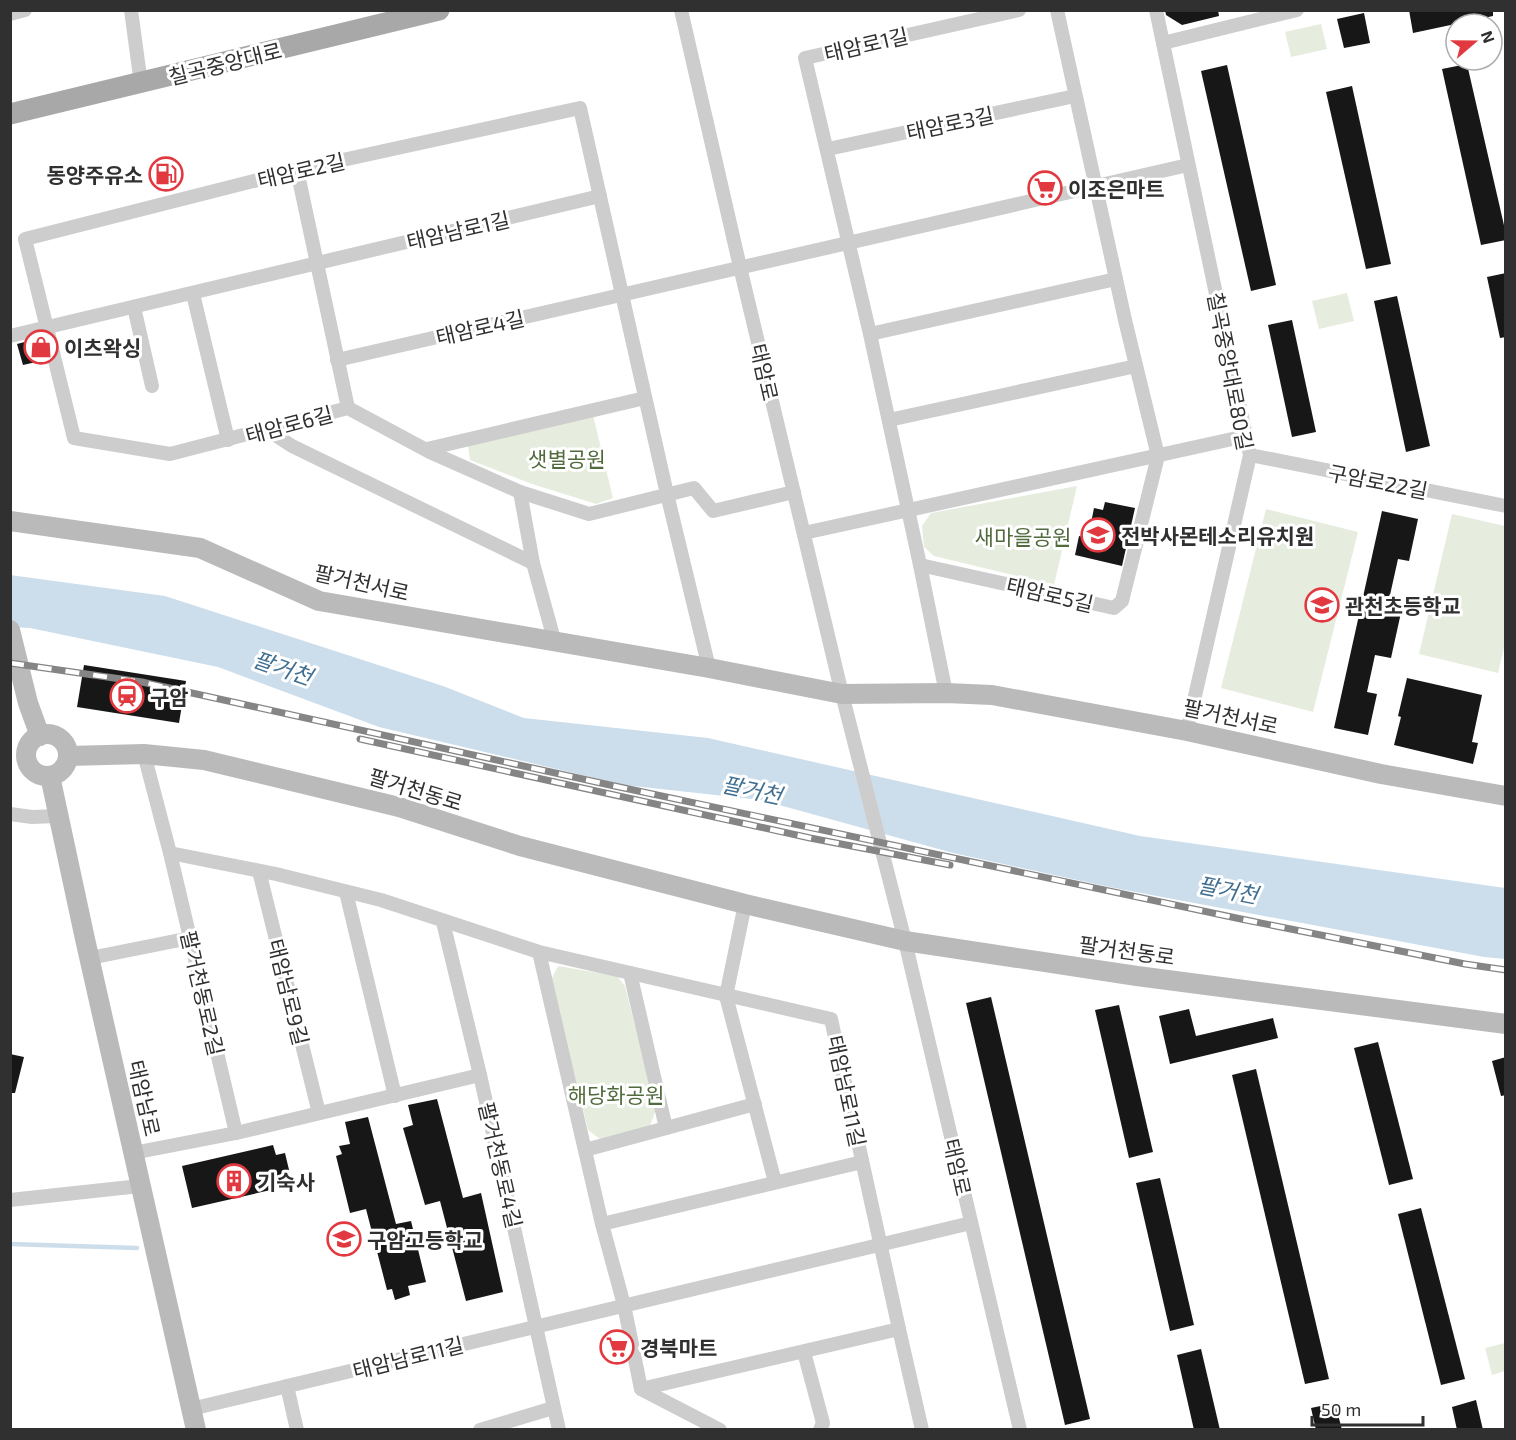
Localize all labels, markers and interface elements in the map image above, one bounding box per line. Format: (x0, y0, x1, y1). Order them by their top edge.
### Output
north arrow (1444, 12, 1504, 72)
street label: 태암로1길 (821, 22, 911, 66)
text: N (1478, 28, 1499, 45)
street label: 칠곡중앙대로 (166, 37, 284, 89)
street label: 태암로3길 (904, 102, 996, 144)
street label: 태암로2길 (255, 148, 347, 192)
fuel station icon: 동양주유소 (148, 156, 184, 192)
place label: 동양주유소 (46, 162, 143, 187)
supermarket icon: 이조은마트 (1027, 170, 1063, 206)
place label: 이조은마트 (1068, 176, 1165, 201)
street label: 태암남로1길 (404, 206, 512, 254)
street label: 칠곡중앙대로80길 (1203, 290, 1259, 452)
street label: 태암로4길 (433, 305, 527, 349)
shop icon: 이츠왁싱 (23, 329, 59, 365)
place label: 이츠왁싱 (64, 335, 141, 360)
street label: 태암로 (746, 341, 784, 403)
street label: 태암로6길 (243, 400, 335, 448)
park label: 샛별공원 (528, 446, 606, 471)
street label: 구암로22길 (1326, 459, 1430, 503)
school or university icon: 전박사몬테소리유치원 (1080, 517, 1116, 553)
place label: 전박사몬테소리유치원 (1121, 523, 1314, 548)
park label: 새마을공원 (975, 524, 1071, 549)
street label: 팔거천서로 (312, 559, 412, 605)
street label: 태암로5길 (1004, 572, 1096, 616)
school or university icon: 관천초등학교 (1304, 587, 1340, 623)
place label: 관천초등학교 (1345, 593, 1461, 618)
water label: 팔거천 (250, 645, 319, 690)
station icon: 구암 (109, 678, 145, 714)
place label: 구암 (150, 684, 189, 709)
street label: 팔거천서로 (1181, 694, 1281, 738)
street label: 팔거천동로 (366, 763, 466, 815)
water label: 팔거천 (720, 770, 787, 809)
water label: 팔거천 (1196, 870, 1263, 908)
street label: 팔거천동로2길 (176, 928, 230, 1058)
street label: 팔거천동로 (1077, 931, 1177, 969)
street label: 태암남로9길 (264, 936, 314, 1048)
street label: 태암남로11길 (823, 1033, 871, 1149)
street label: 태암남로 (124, 1058, 166, 1138)
park label: 해당화공원 (568, 1082, 664, 1107)
street label: 팔거천동로4길 (474, 1099, 528, 1231)
street label: 태암로 (939, 1136, 977, 1198)
building icon: 기숙사 (216, 1163, 252, 1199)
place label: 기숙사 (257, 1169, 315, 1194)
school or university icon: 구암고등학교 (326, 1221, 362, 1257)
place label: 구암고등학교 (367, 1227, 483, 1252)
supermarket icon: 경북마트 (599, 1329, 635, 1365)
street label: 태암남로11길 (350, 1331, 466, 1383)
place label: 경북마트 (640, 1335, 717, 1360)
scale bar (1312, 1389, 1423, 1427)
text: 50 m (1321, 1398, 1361, 1420)

